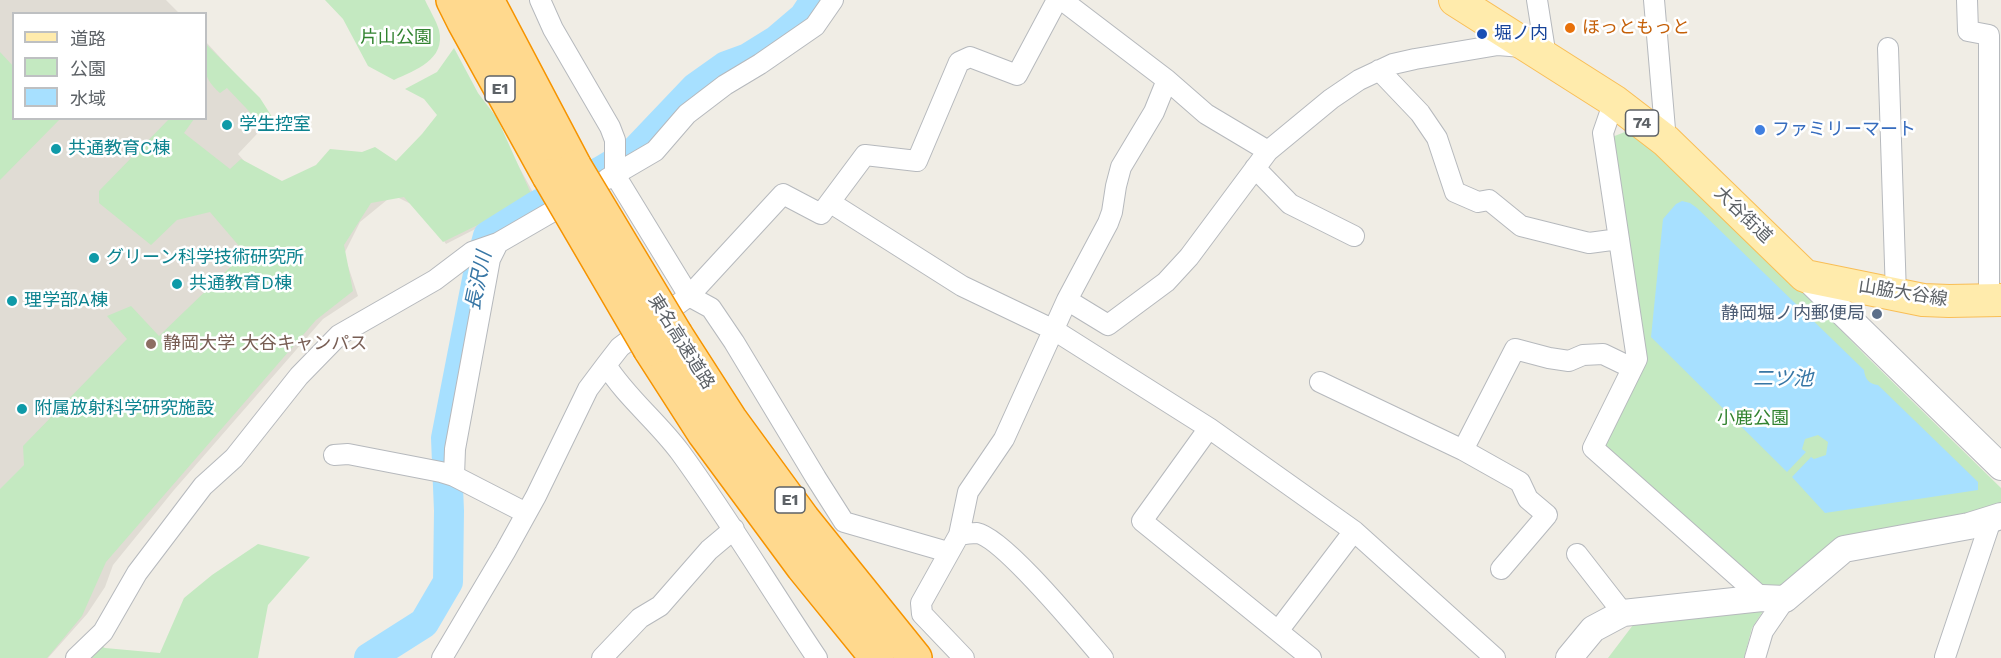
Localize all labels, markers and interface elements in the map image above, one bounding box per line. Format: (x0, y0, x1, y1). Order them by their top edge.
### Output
legend (12, 12, 207, 120)
place label: ほっともっと (1582, 17, 1690, 39)
marker: ほっともっと (1563, 21, 1577, 35)
place label: 堀ノ内 (1494, 23, 1548, 45)
park label: 片山公園 (360, 27, 432, 49)
marker: 堀ノ内 (1475, 27, 1489, 41)
text: 道路 (70, 28, 106, 49)
text: 公園 (70, 58, 106, 79)
road number: E1 (485, 76, 515, 102)
text: 水域 (70, 88, 106, 109)
road number: 74 (1626, 110, 1658, 136)
place label: 学生控室 (239, 114, 311, 136)
marker: 学生控室 (220, 118, 234, 132)
place label: ファミリーマート (1772, 119, 1916, 141)
marker: ファミリーマート (1753, 123, 1767, 137)
place label: 共通教育C棟 (68, 138, 170, 160)
marker: 共通教育C棟 (49, 142, 63, 156)
street label: 大谷街道 (1710, 182, 1776, 248)
place label: グリーン科学技術研究所 (106, 247, 304, 269)
water label: 長沢川 (461, 249, 497, 313)
marker: グリーン科学技術研究所 (87, 251, 101, 265)
place label: 共通教育D棟 (189, 273, 292, 295)
street label: 山脇大谷線 (1857, 275, 1949, 311)
marker: 共通教育D棟 (170, 277, 184, 291)
place label: 理学部A棟 (24, 290, 108, 312)
street label: 東名高速道路 (643, 290, 719, 394)
marker: 理学部A棟 (5, 294, 19, 308)
place label: 静岡堀ノ内郵便局 (1721, 303, 1865, 325)
marker: 静岡堀ノ内郵便局 (1870, 307, 1884, 321)
place label: 静岡大学 大谷キャンパス (163, 333, 367, 355)
marker: 静岡大学 大谷キャンパス (144, 337, 158, 351)
water label: 二ツ池 (1753, 367, 1813, 391)
place label: 附属放射科学研究施設 (34, 398, 214, 420)
marker: 附属放射科学研究施設 (15, 402, 29, 416)
park label: 小鹿公園 (1717, 408, 1789, 430)
road number: E1 (775, 487, 805, 513)

